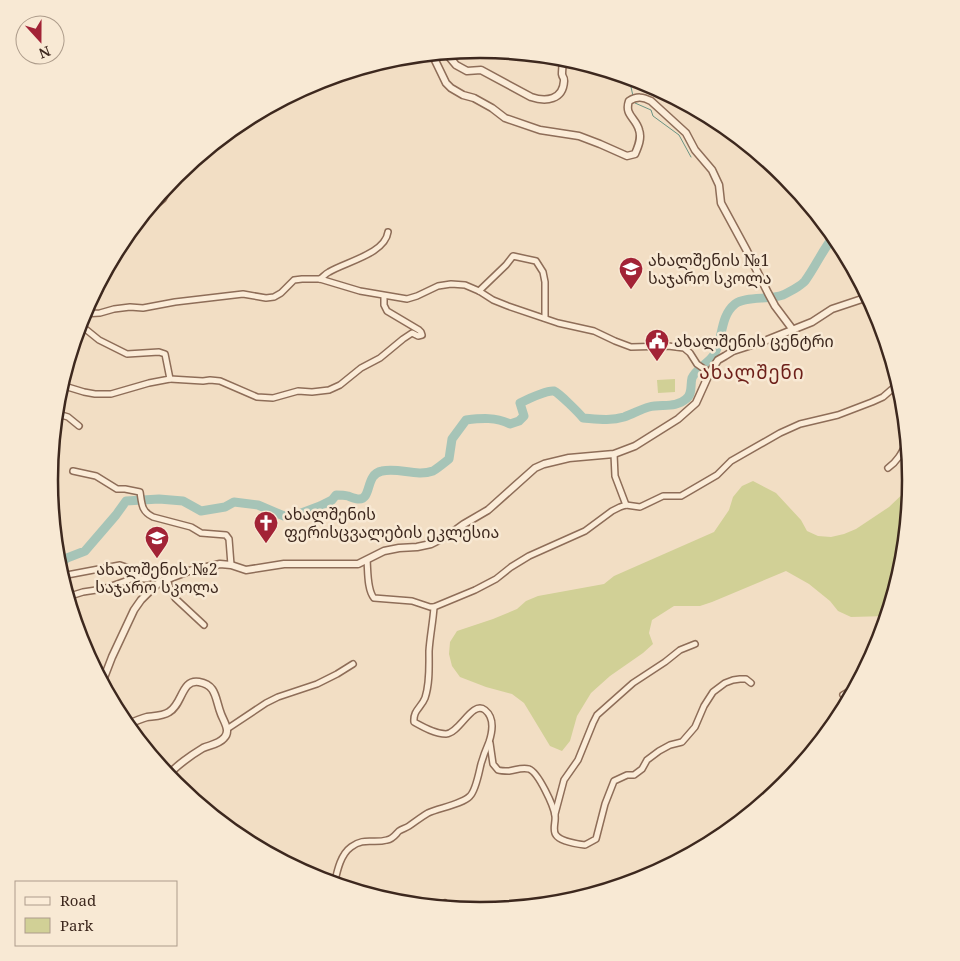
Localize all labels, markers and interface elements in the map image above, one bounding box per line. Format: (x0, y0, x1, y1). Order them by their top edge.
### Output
north arrow (15, 15, 65, 65)
text: N (36, 42, 53, 63)
place label: ახალშენის №1 საჯარო სკოლა (648, 249, 772, 289)
school or university icon: ახალშენის №1 საჯარო სკოლა (618, 256, 644, 290)
public building icon: ახალშენის ცენტრი (644, 328, 670, 362)
place label: ახალშენის ცენტრი (674, 330, 834, 352)
district label: ახალშენი (699, 359, 805, 385)
place label: ახალშენის ფერისცვალების ეკლესია (284, 503, 499, 543)
church icon: ახალშენის ფერისცვალების ეკლესია (253, 510, 279, 544)
school or university icon: ახალშენის №2 საჯარო სკოლა (144, 525, 170, 559)
place label: ახალშენის №2 საჯარო სკოლა (95, 558, 219, 598)
legend (15, 881, 178, 946)
text: Road (60, 890, 96, 910)
text: Park (60, 915, 94, 935)

